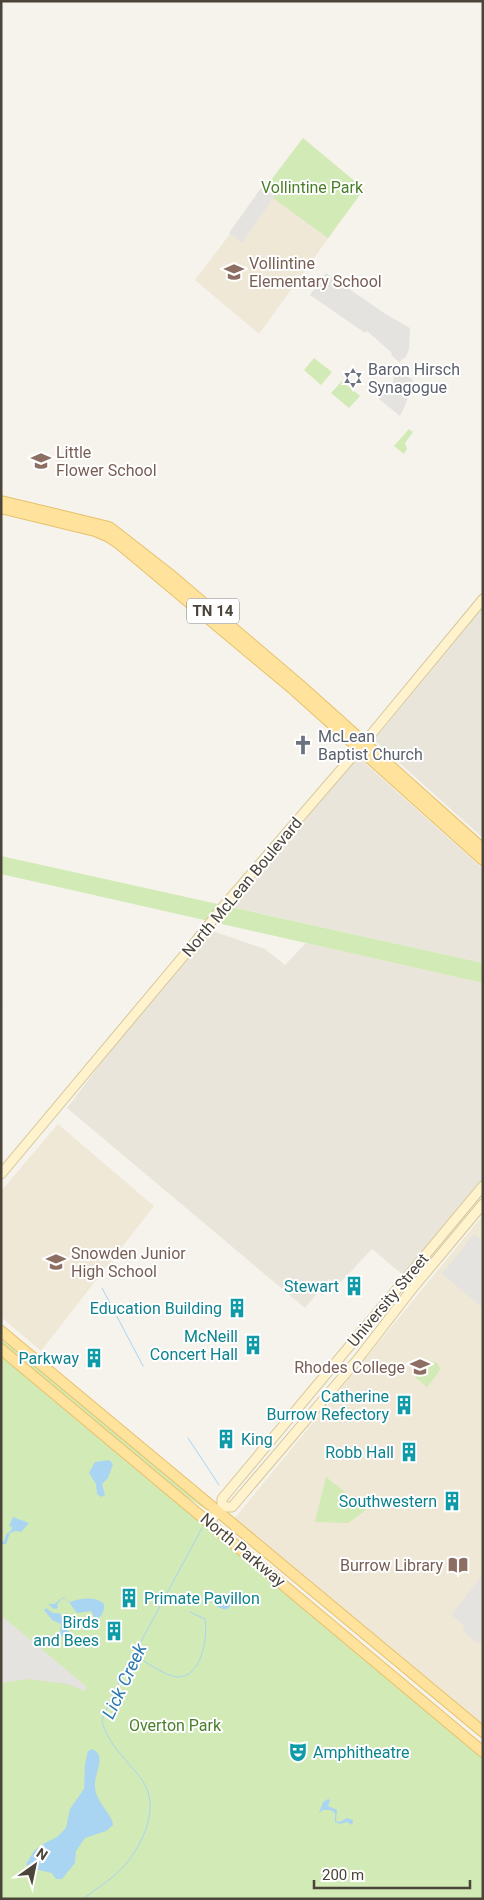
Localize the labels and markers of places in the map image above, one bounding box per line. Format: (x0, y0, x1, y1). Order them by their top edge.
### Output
place label: Vollintine Elementary School (249, 254, 382, 291)
school or university icon: Vollintine Elementary School (223, 261, 245, 283)
place label: Baron Hirsch Synagogue (368, 360, 460, 397)
synagogue icon: Baron Hirsch Synagogue (342, 367, 364, 389)
place label: Little Flower School (56, 443, 157, 480)
school or university icon: Little Flower School (30, 450, 52, 472)
place label: McLean Baptist Church (318, 727, 423, 764)
church icon: McLean Baptist Church (292, 734, 314, 756)
place label: Snowden Junior High School (71, 1244, 186, 1281)
school or university icon: Snowden Junior High School (45, 1251, 67, 1273)
building icon: Stewart (343, 1275, 365, 1297)
place label: Stewart (284, 1277, 339, 1296)
building icon: Education Building (226, 1297, 248, 1319)
place label: Education Building (90, 1299, 222, 1318)
place label: McNeill Concert Hall (150, 1327, 238, 1364)
building icon: McNeill Concert Hall (242, 1334, 264, 1356)
building icon: Parkway (83, 1347, 105, 1369)
place label: Parkway (19, 1349, 79, 1368)
school or university icon: Rhodes College (409, 1356, 431, 1378)
place label: Rhodes College (294, 1358, 405, 1377)
place label: Catherine Burrow Refectory (266, 1387, 389, 1424)
building icon: Catherine Burrow Refectory (393, 1394, 415, 1416)
building icon: King (215, 1428, 237, 1450)
place label: King (241, 1430, 273, 1449)
building icon: Robb Hall (398, 1441, 420, 1463)
place label: Robb Hall (325, 1443, 394, 1462)
building icon: Southwestern (441, 1490, 463, 1512)
place label: Southwestern (339, 1492, 437, 1511)
library icon: Burrow Library (447, 1554, 469, 1576)
place label: Burrow Library (340, 1556, 443, 1575)
building icon: Primate Pavillon (118, 1587, 140, 1609)
place label: Primate Pavillon (144, 1589, 260, 1608)
place label: Birds and Bees (33, 1613, 99, 1650)
building icon: Birds and Bees (103, 1620, 125, 1642)
theatre icon: Amphitheatre (287, 1741, 309, 1763)
place label: Amphitheatre (313, 1743, 409, 1762)

